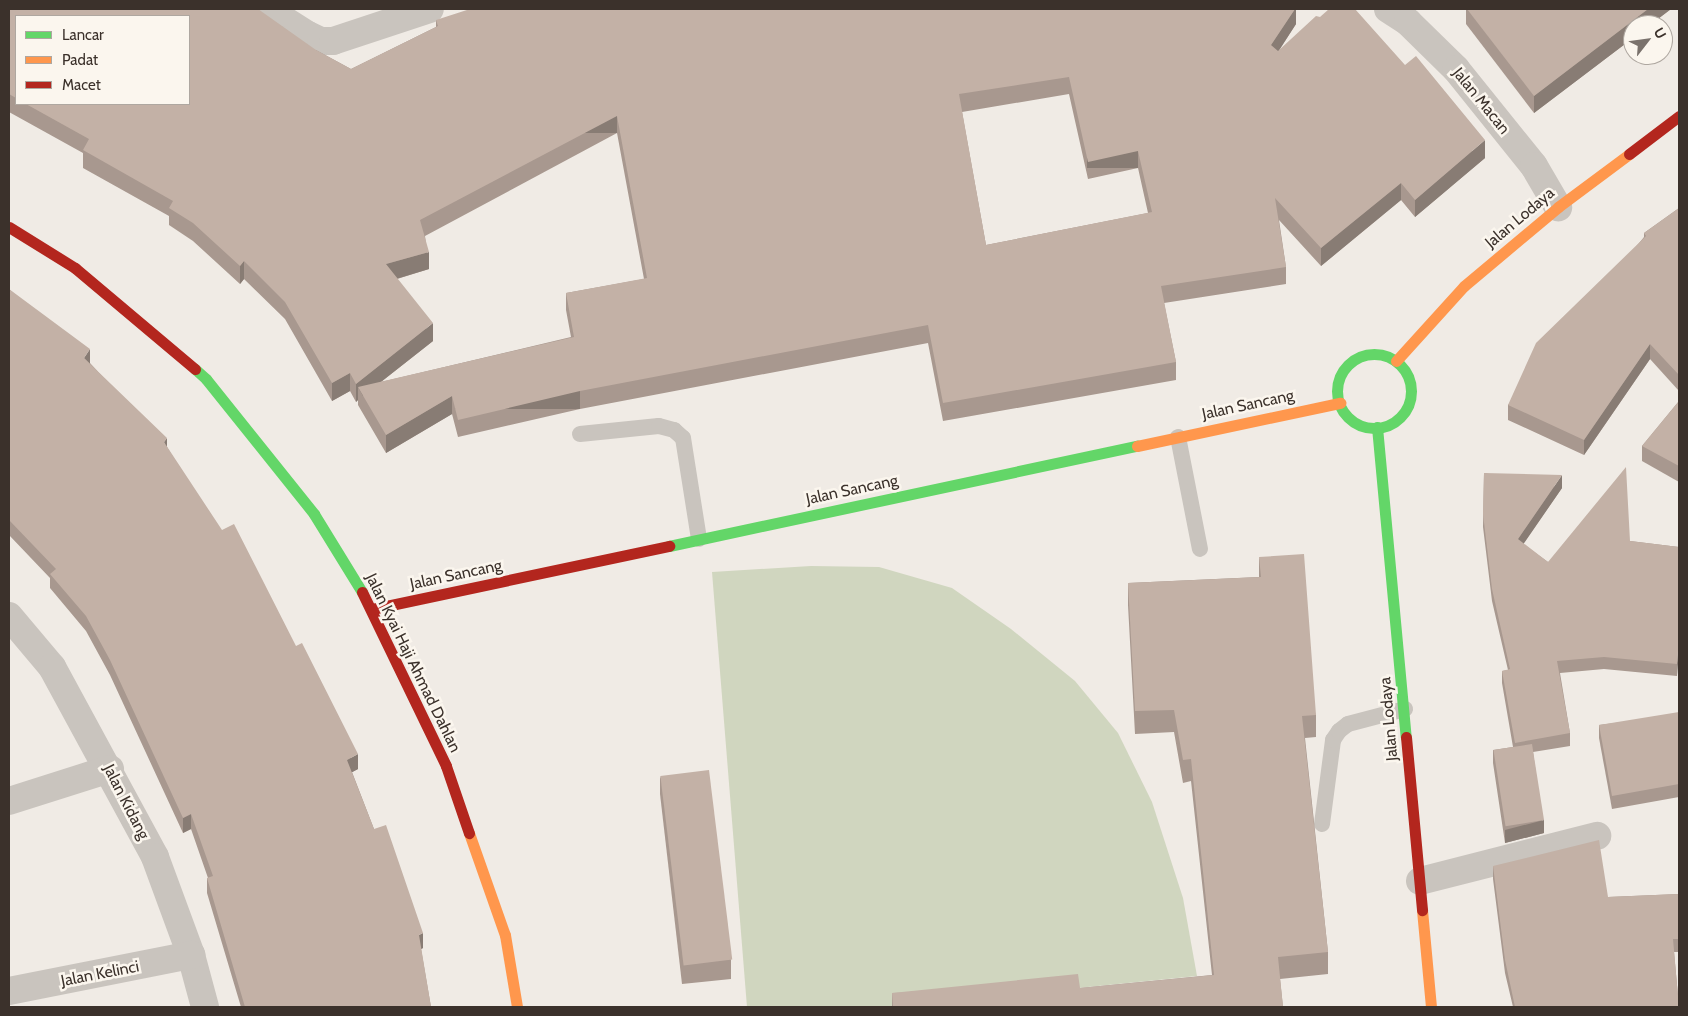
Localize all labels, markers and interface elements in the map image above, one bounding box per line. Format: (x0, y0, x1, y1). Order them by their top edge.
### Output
legend (15, 15, 190, 105)
north arrow (1623, 15, 1673, 65)
text: U (1650, 24, 1670, 42)
text: Lancar (62, 26, 104, 44)
text: Padat (62, 51, 98, 69)
street label: Jalan Macan (1448, 64, 1514, 138)
text: Macet (62, 76, 101, 94)
street label: Jalan Lodaya (1482, 184, 1558, 252)
street label: Jalan Sancang (1200, 386, 1296, 424)
street label: Jalan Sancang (804, 471, 900, 509)
street label: Jalan Sancang (408, 556, 504, 594)
street label: Jalan Kyai Haji Ahmad Dahlan (361, 570, 465, 756)
street label: Jalan Lodaya (1376, 676, 1402, 762)
street label: Jalan Kidang (99, 761, 153, 843)
street label: Jalan Kelinci (59, 957, 141, 991)

